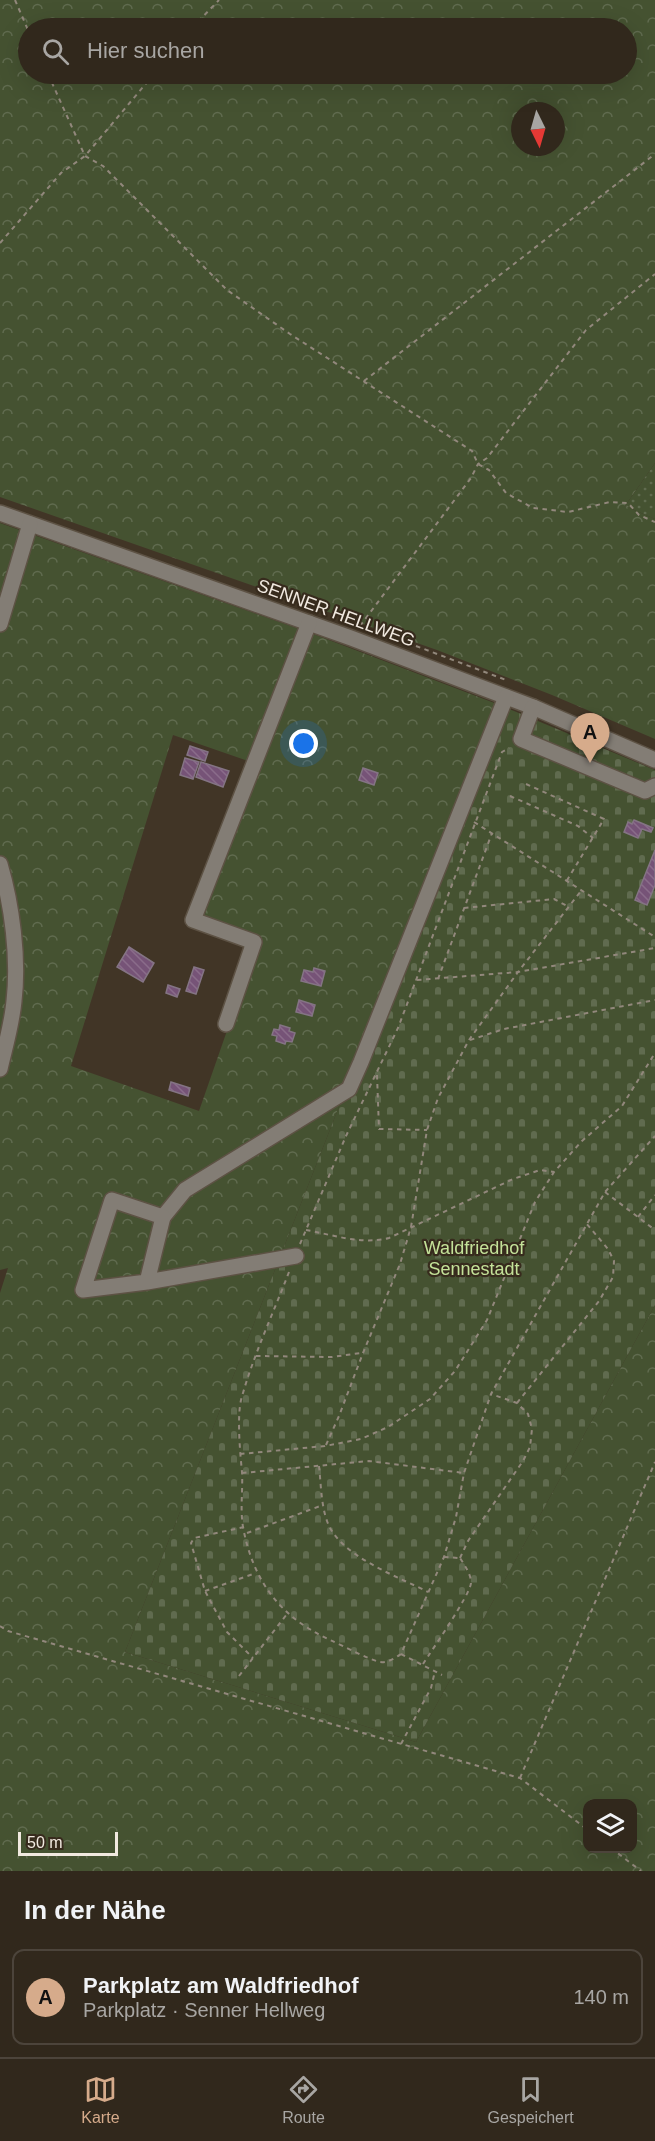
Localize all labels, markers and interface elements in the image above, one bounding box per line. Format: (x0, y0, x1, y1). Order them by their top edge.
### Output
search box (18, 18, 637, 84)
icon: search (39, 35, 72, 68)
text: Hier suchen (87, 38, 204, 63)
north arrow (511, 102, 565, 156)
street label: SENNER HELLWEG (254, 575, 418, 651)
pin: A (570, 714, 610, 763)
your location (289, 729, 318, 758)
park label: Waldfriedhof Sennestadt (424, 1238, 525, 1279)
map controls (583, 1799, 637, 1853)
button: layers (583, 1799, 637, 1853)
scale bar (18, 1829, 118, 1856)
text: 50 m (27, 1834, 63, 1851)
text: In der Nähe (24, 1895, 166, 1925)
text: Parkplatz am Waldfriedhof (83, 1973, 358, 1998)
text: A (38, 1986, 53, 2008)
text: 140 m (573, 1986, 629, 2008)
text: Parkplatz · Senner Hellweg (83, 1999, 325, 2021)
tab: Karte (81, 2073, 120, 2127)
tab: Route (282, 2073, 325, 2127)
tab: Gespeichert (487, 2073, 574, 2127)

